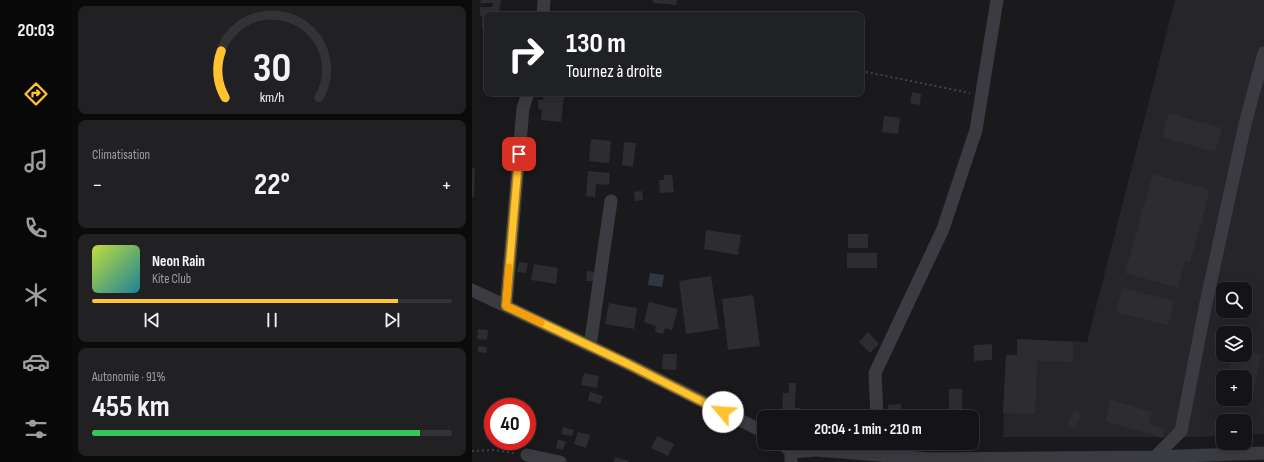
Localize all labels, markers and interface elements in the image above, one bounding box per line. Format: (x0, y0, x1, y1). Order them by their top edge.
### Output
text: 20:03 (18, 20, 54, 41)
text: 130 m (566, 27, 626, 60)
icon: right (500, 28, 552, 80)
text: 30 (253, 44, 291, 93)
text: Tournez à droite (566, 61, 662, 82)
icon: directions (22, 80, 50, 108)
text: km/h (260, 89, 284, 106)
pin (502, 137, 536, 171)
icon: arrive (508, 143, 530, 165)
icon: music (22, 147, 50, 175)
text: Climatisation (92, 147, 150, 163)
text: 22° (254, 167, 290, 203)
text: − (92, 172, 103, 199)
text: + (441, 172, 452, 199)
icon: phone (22, 214, 50, 242)
text: Neon Rain (152, 252, 205, 271)
text: Kite Club (152, 271, 191, 287)
icon: climate (22, 281, 50, 309)
map controls (1216, 282, 1252, 450)
button: search (1216, 282, 1252, 318)
icon: previous (141, 309, 163, 331)
icon: pause (261, 309, 283, 331)
icon: next (381, 309, 403, 331)
button: layers (1216, 326, 1252, 362)
icon: car (22, 348, 50, 376)
text: Autonomie · 91% (92, 369, 166, 385)
button: + (1216, 370, 1252, 406)
text: 455 km (92, 389, 170, 425)
position arrow (702, 391, 744, 433)
speed limit sign: 40 (484, 398, 536, 450)
button: − (1216, 414, 1252, 450)
icon: filters (22, 415, 50, 443)
text: 20:04 · 1 min · 210 m (814, 420, 922, 439)

